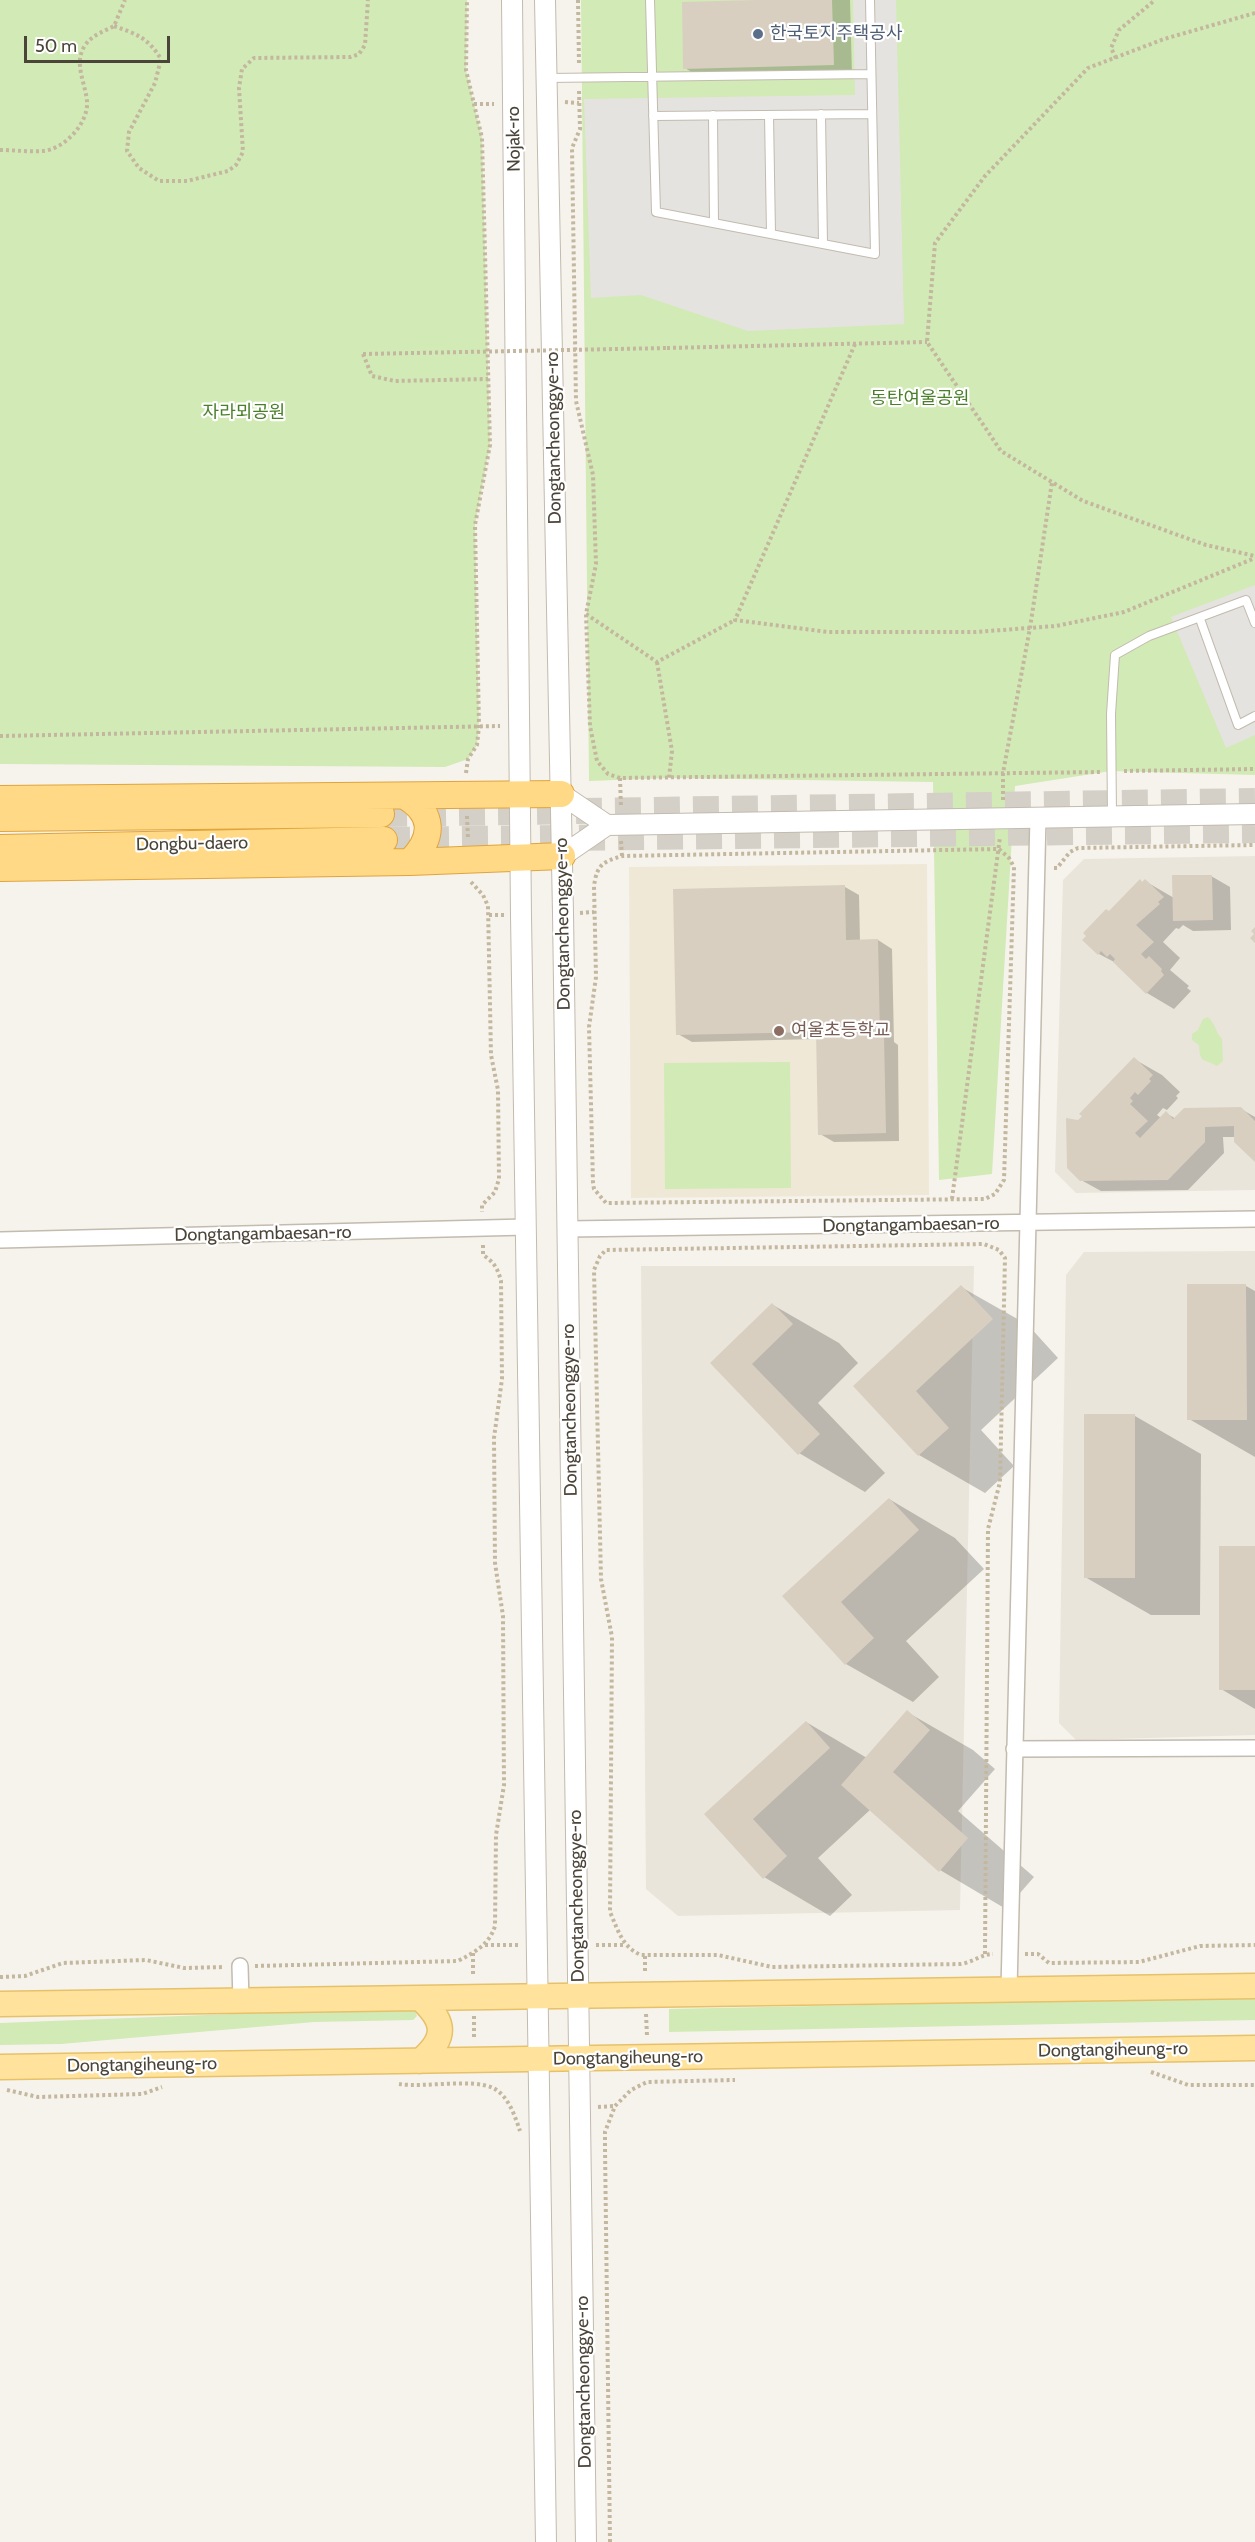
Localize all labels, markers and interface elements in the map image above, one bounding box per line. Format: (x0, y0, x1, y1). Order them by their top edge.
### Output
place label: 한국토지주택공사 (770, 23, 902, 45)
scale bar (27, 24, 172, 62)
marker: 한국토지주택공사 (751, 27, 765, 41)
text: 50 m (35, 35, 77, 57)
street label: Nojak-ro (503, 106, 525, 172)
street label: Dongtancheonggye-ro (542, 351, 566, 525)
park label: 동탄여울공원 (870, 388, 970, 410)
park label: 자라뫼공원 (203, 402, 285, 424)
street label: Dongbu-daero (136, 832, 248, 856)
street label: Dongtancheonggye-ro (551, 837, 575, 1011)
place label: 여울초등학교 (791, 1020, 890, 1042)
marker: 여울초등학교 (772, 1024, 786, 1038)
street label: Dongtangambaesan-ro (822, 1213, 1000, 1237)
street label: Dongtangambaesan-ro (174, 1222, 352, 1246)
street label: Dongtancheonggye-ro (558, 1323, 582, 1497)
street label: Dongtancheonggye-ro (565, 1809, 589, 1983)
street label: Dongtangiheung-ro (1038, 2038, 1188, 2062)
street label: Dongtangiheung-ro (553, 2046, 703, 2070)
street label: Dongtangiheung-ro (67, 2053, 217, 2077)
street label: Dongtancheonggye-ro (572, 2295, 596, 2469)

